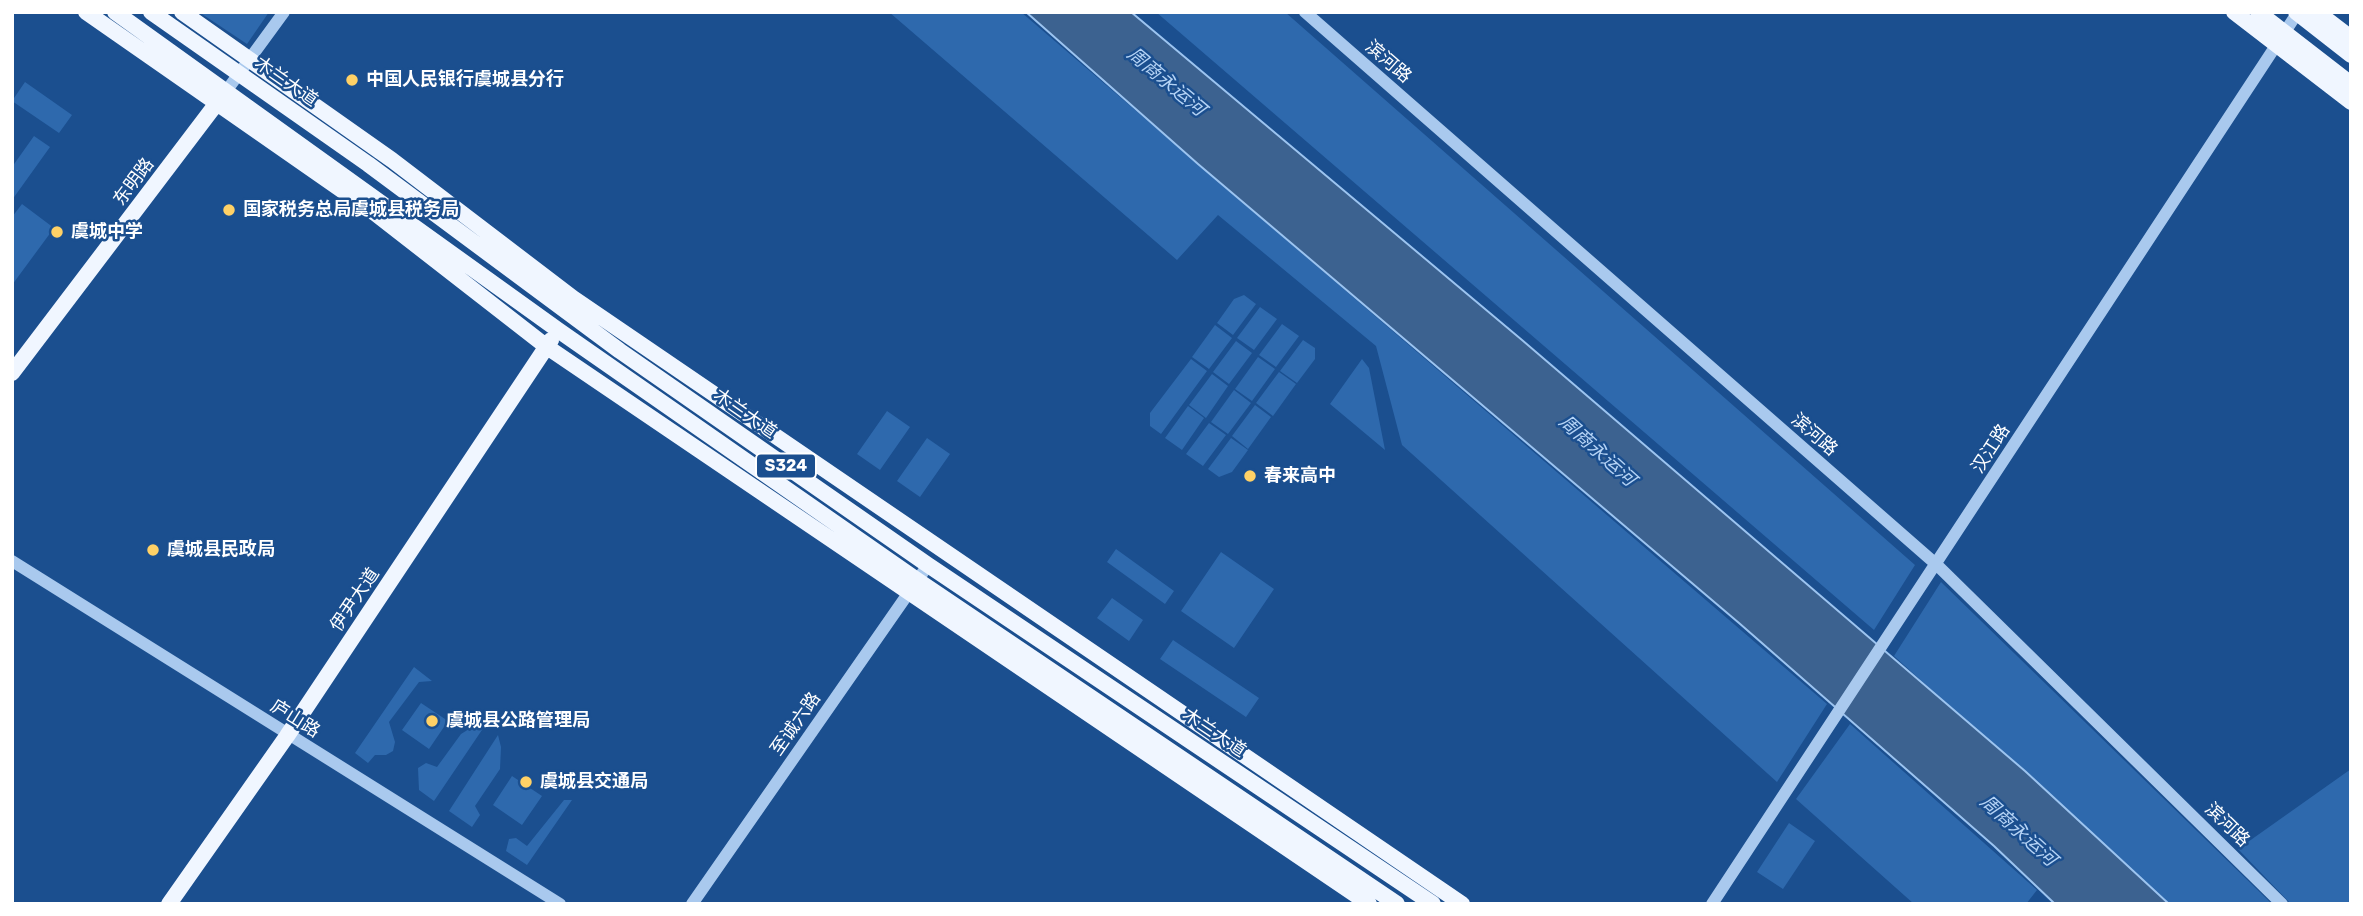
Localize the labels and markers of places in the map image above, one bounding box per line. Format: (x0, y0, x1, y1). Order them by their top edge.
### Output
place label: 中国人民银行虞城县分行 (366, 69, 564, 91)
marker: 中国人民银行虞城县分行 (344, 72, 360, 88)
place label: 国家税务总局虞城县税务局 (243, 199, 459, 221)
marker: 国家税务总局虞城县税务局 (221, 202, 237, 218)
place label: 虞城中学 (71, 221, 143, 243)
marker: 虞城中学 (49, 224, 65, 240)
place label: 春来高中 (1264, 465, 1336, 487)
marker: 春来高中 (1242, 468, 1258, 484)
place label: 虞城县民政局 (167, 539, 275, 561)
marker: 虞城县民政局 (145, 542, 161, 558)
place label: 虞城县公路管理局 (446, 710, 590, 732)
marker: 虞城县公路管理局 (424, 713, 440, 729)
place label: 虞城县交通局 (540, 771, 648, 793)
marker: 虞城县交通局 (518, 774, 534, 790)

